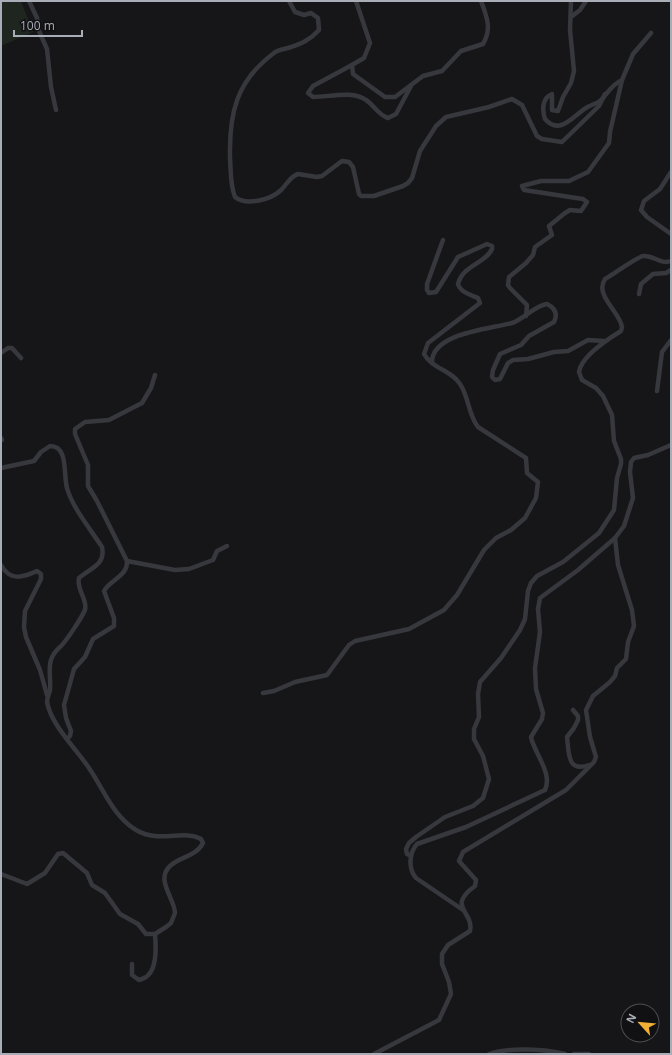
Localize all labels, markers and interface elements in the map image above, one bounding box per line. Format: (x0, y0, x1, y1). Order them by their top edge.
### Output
scale bar (14, 12, 82, 38)
text: 100 m (20, 17, 55, 34)
north arrow (620, 1003, 660, 1043)
text: N (622, 1011, 639, 1026)

